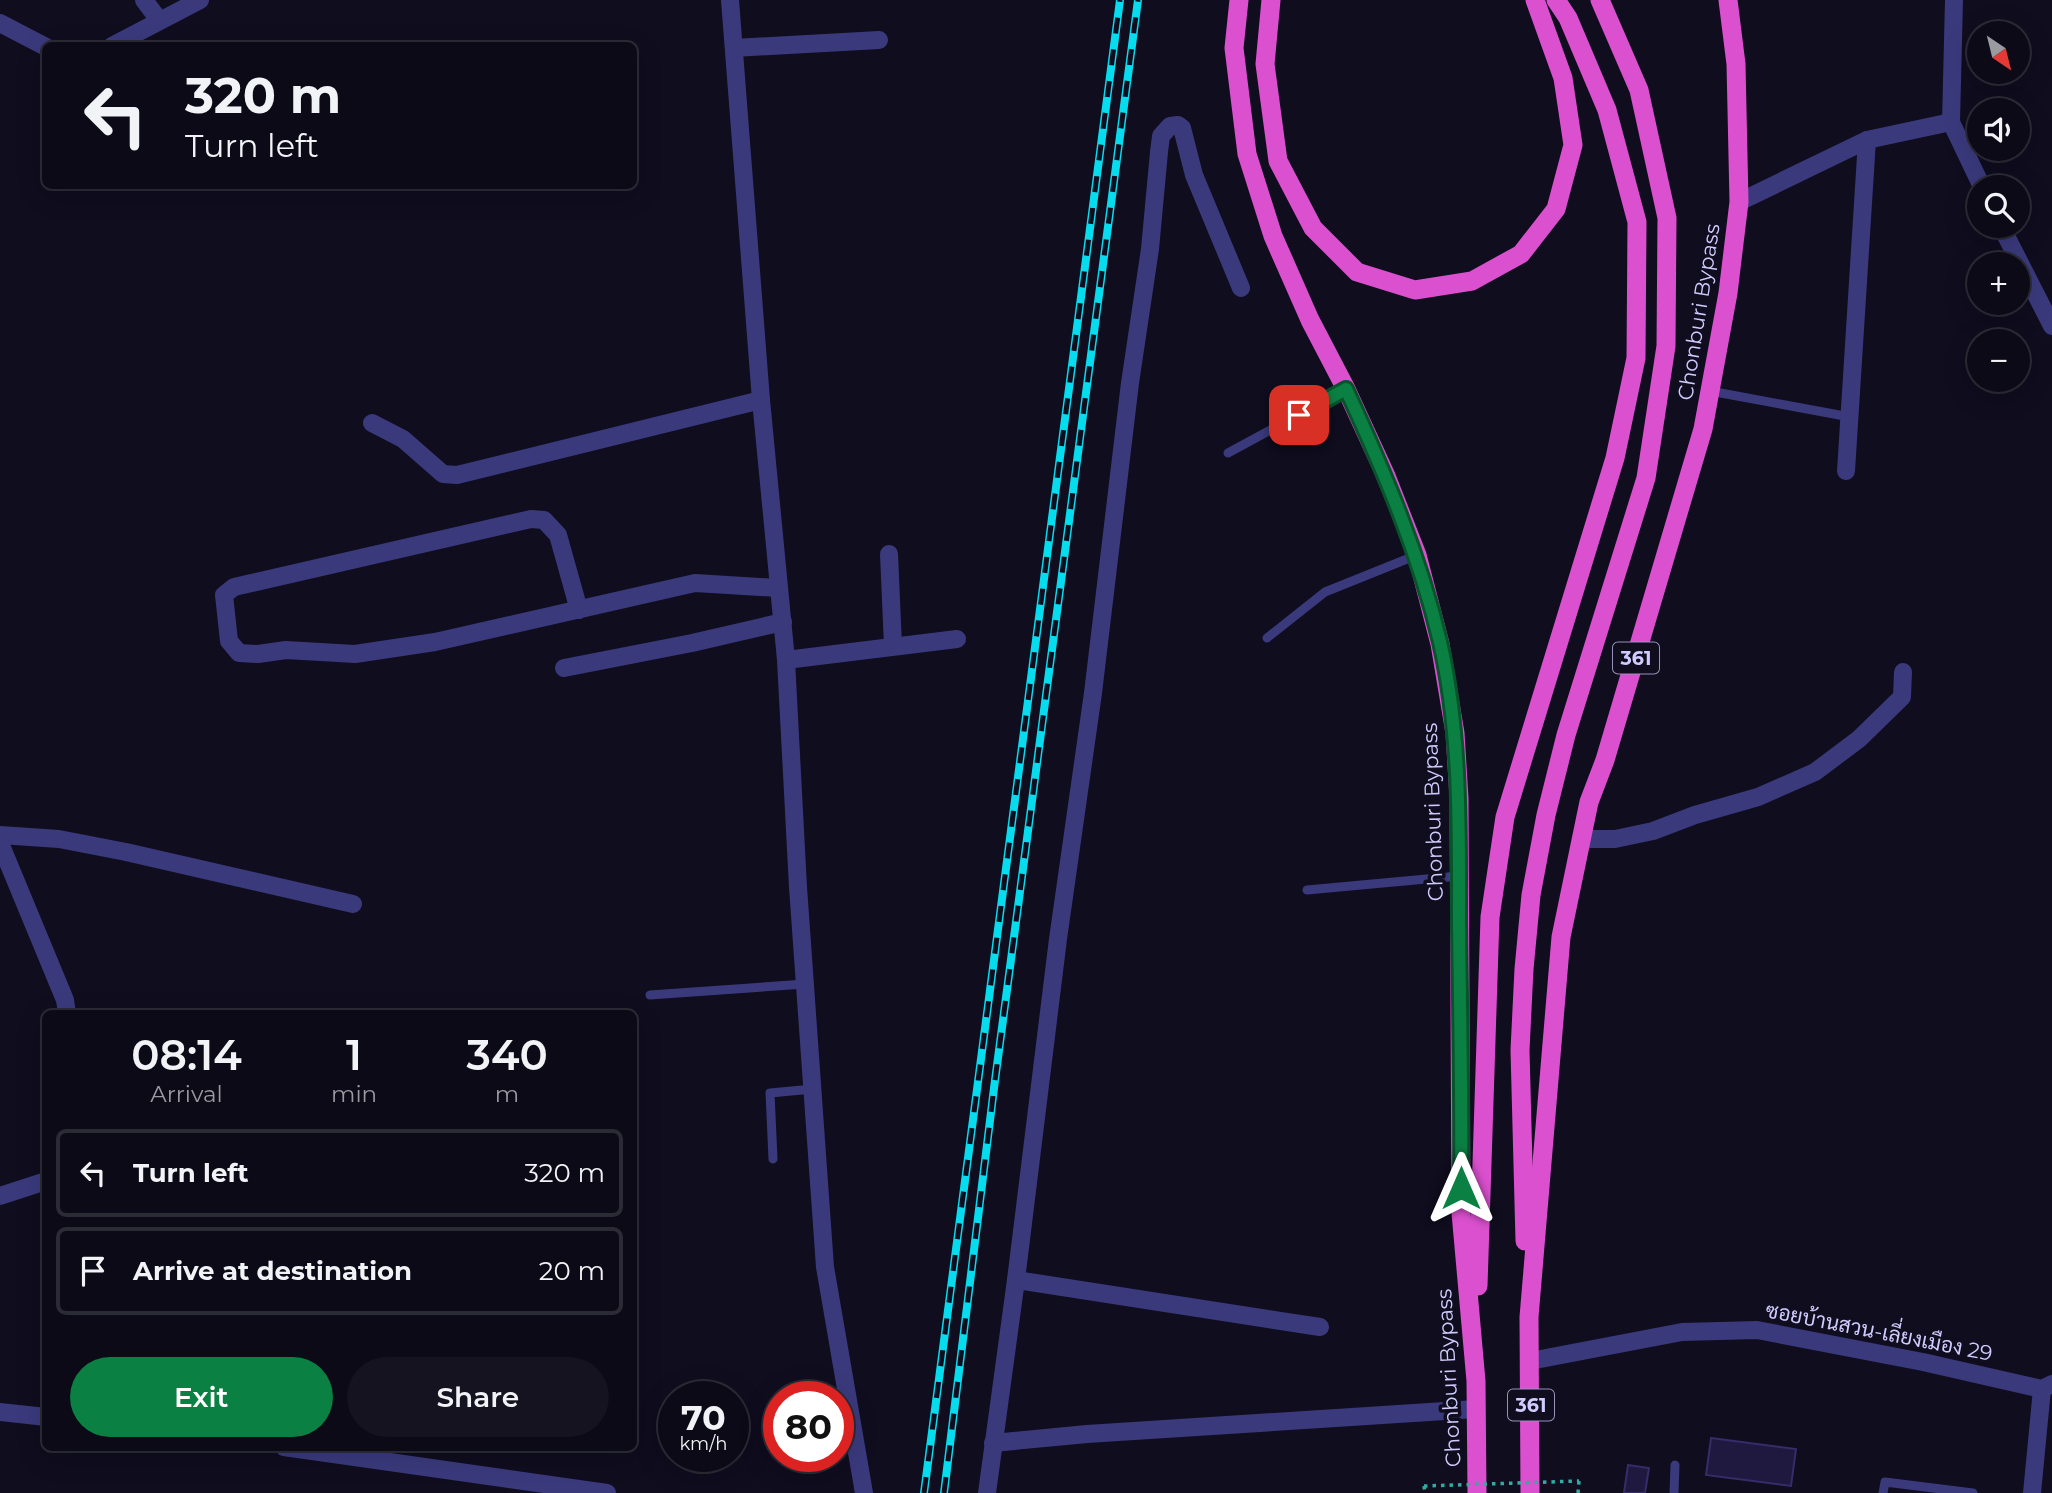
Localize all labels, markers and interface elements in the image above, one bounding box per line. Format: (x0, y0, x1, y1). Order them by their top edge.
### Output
north arrow (1967, 21, 2030, 84)
map controls (1967, 21, 2030, 392)
text: 320 m (185, 66, 341, 125)
icon: left (70, 70, 161, 161)
button: sound (1967, 98, 2030, 161)
text: Turn left (185, 126, 319, 165)
button: search (1967, 175, 2030, 238)
street label: Chonburi Bypass (1672, 222, 1725, 402)
button: + (1967, 252, 2030, 315)
button: − (1967, 329, 2030, 392)
pin (1269, 385, 1329, 445)
icon: arrive (1280, 396, 1318, 434)
road number: 361 (1613, 642, 1659, 674)
street label: Chonburi Bypass (1417, 722, 1448, 902)
text: 08:14 (131, 1029, 242, 1081)
text: 1 (346, 1029, 362, 1081)
text: 340 (466, 1029, 548, 1081)
text: Arrival (150, 1080, 223, 1108)
text: min (331, 1080, 377, 1108)
text: m (495, 1080, 519, 1108)
position arrow (1424, 1151, 1498, 1225)
icon: left (74, 1154, 112, 1192)
text: Turn left (133, 1157, 249, 1189)
text: 320 m (524, 1157, 605, 1189)
icon: arrive (74, 1252, 112, 1290)
text: Arrive at destination (133, 1255, 412, 1287)
text: 20 m (539, 1255, 605, 1287)
street label: Chonburi Bypass (1431, 1288, 1466, 1468)
street label: ซอยบ้านสวน-เลี่ยงเมือง 29 (1764, 1290, 1996, 1366)
button: Exit (70, 1357, 333, 1437)
button: Share (347, 1357, 609, 1437)
speed limit sign: 80 (763, 1381, 854, 1472)
road number: 361 (1508, 1390, 1554, 1420)
text: 70 (681, 1396, 726, 1439)
text: km/h (679, 1433, 728, 1455)

